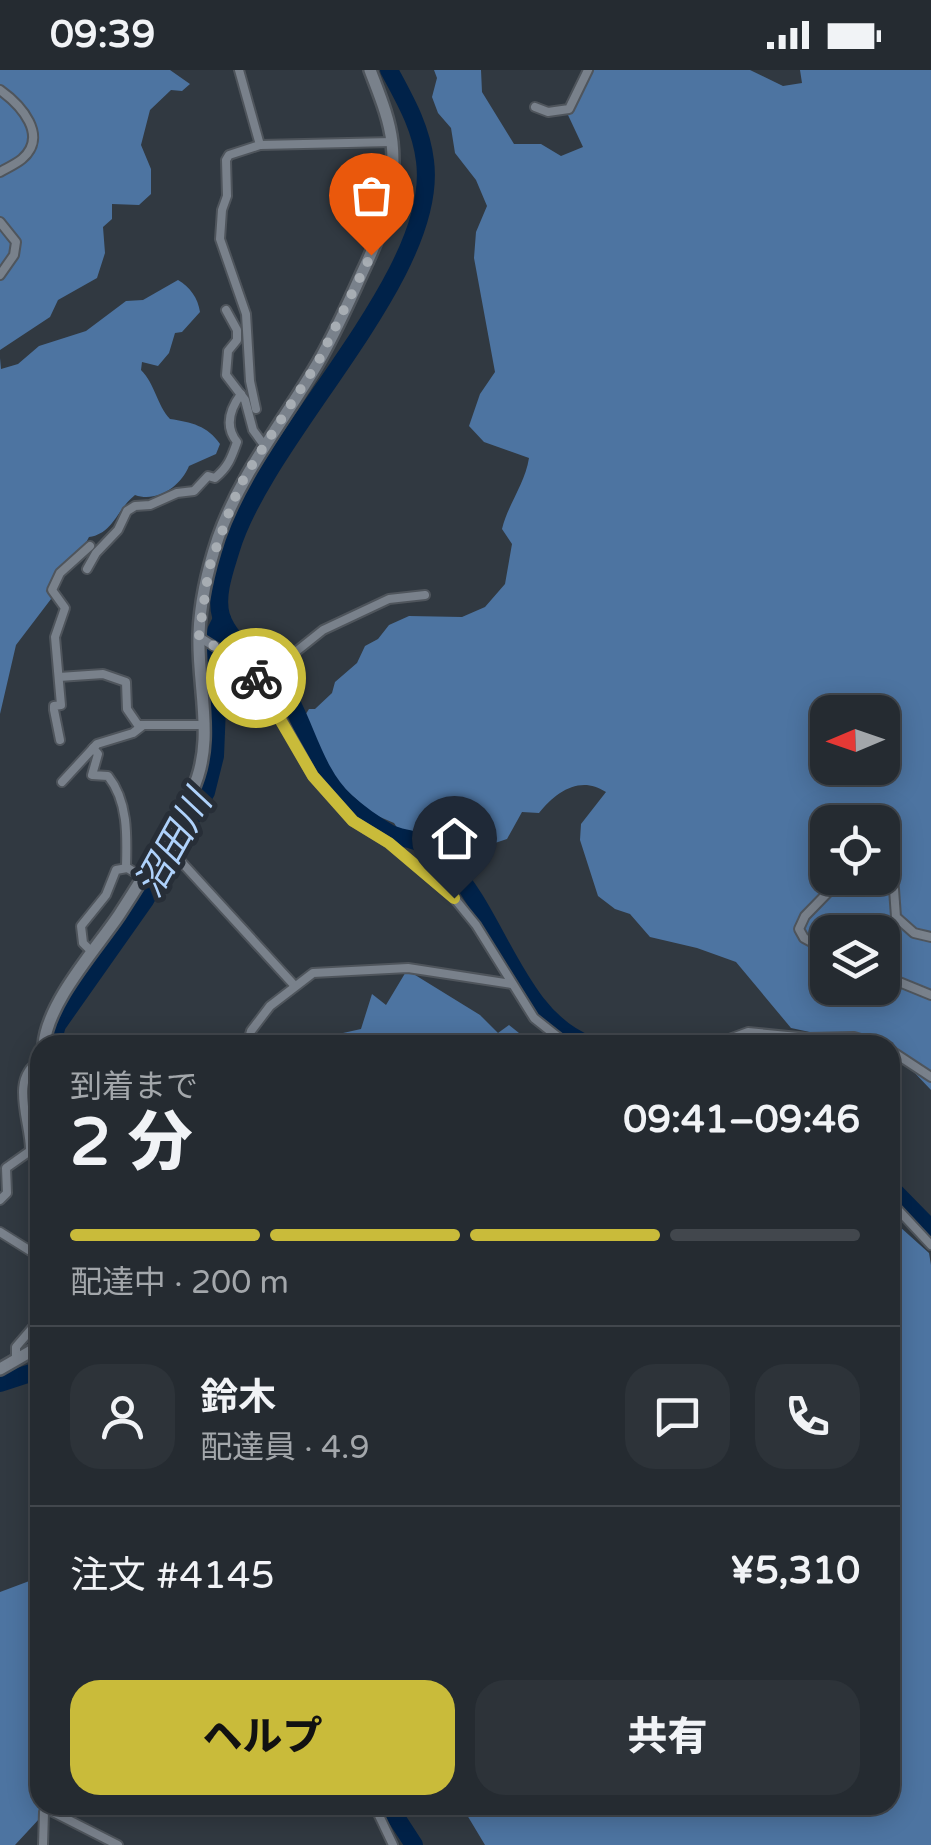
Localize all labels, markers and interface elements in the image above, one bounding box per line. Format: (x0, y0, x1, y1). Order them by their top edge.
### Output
text: 09:39 (50, 12, 155, 58)
pin (329, 153, 414, 256)
icon: bag (344, 168, 399, 223)
courier (206, 628, 306, 728)
icon: bike (229, 651, 284, 706)
north arrow (810, 695, 900, 785)
map controls (810, 695, 900, 1005)
water label: 沼田川 (126, 780, 224, 905)
pin (412, 796, 497, 899)
button: locate (810, 805, 900, 895)
icon: home (427, 811, 482, 866)
button: layers (810, 915, 900, 1005)
text: 到着まで (70, 1068, 198, 1106)
text: 09:41–09:46 (623, 1097, 860, 1143)
text: 2 分 (70, 1104, 193, 1183)
text: 配達中 · 200 m (70, 1264, 289, 1302)
button: person (70, 1364, 175, 1469)
button: chat (625, 1364, 730, 1469)
button: phone (755, 1364, 860, 1469)
text: 鈴木 (200, 1375, 276, 1421)
text: 配達員 · 4.9 (200, 1429, 369, 1467)
text: ¥5,310 (730, 1548, 860, 1594)
text: 注文 #4145 (70, 1553, 275, 1599)
button: ヘルプ (70, 1680, 455, 1795)
button: 共有 (475, 1680, 860, 1795)

